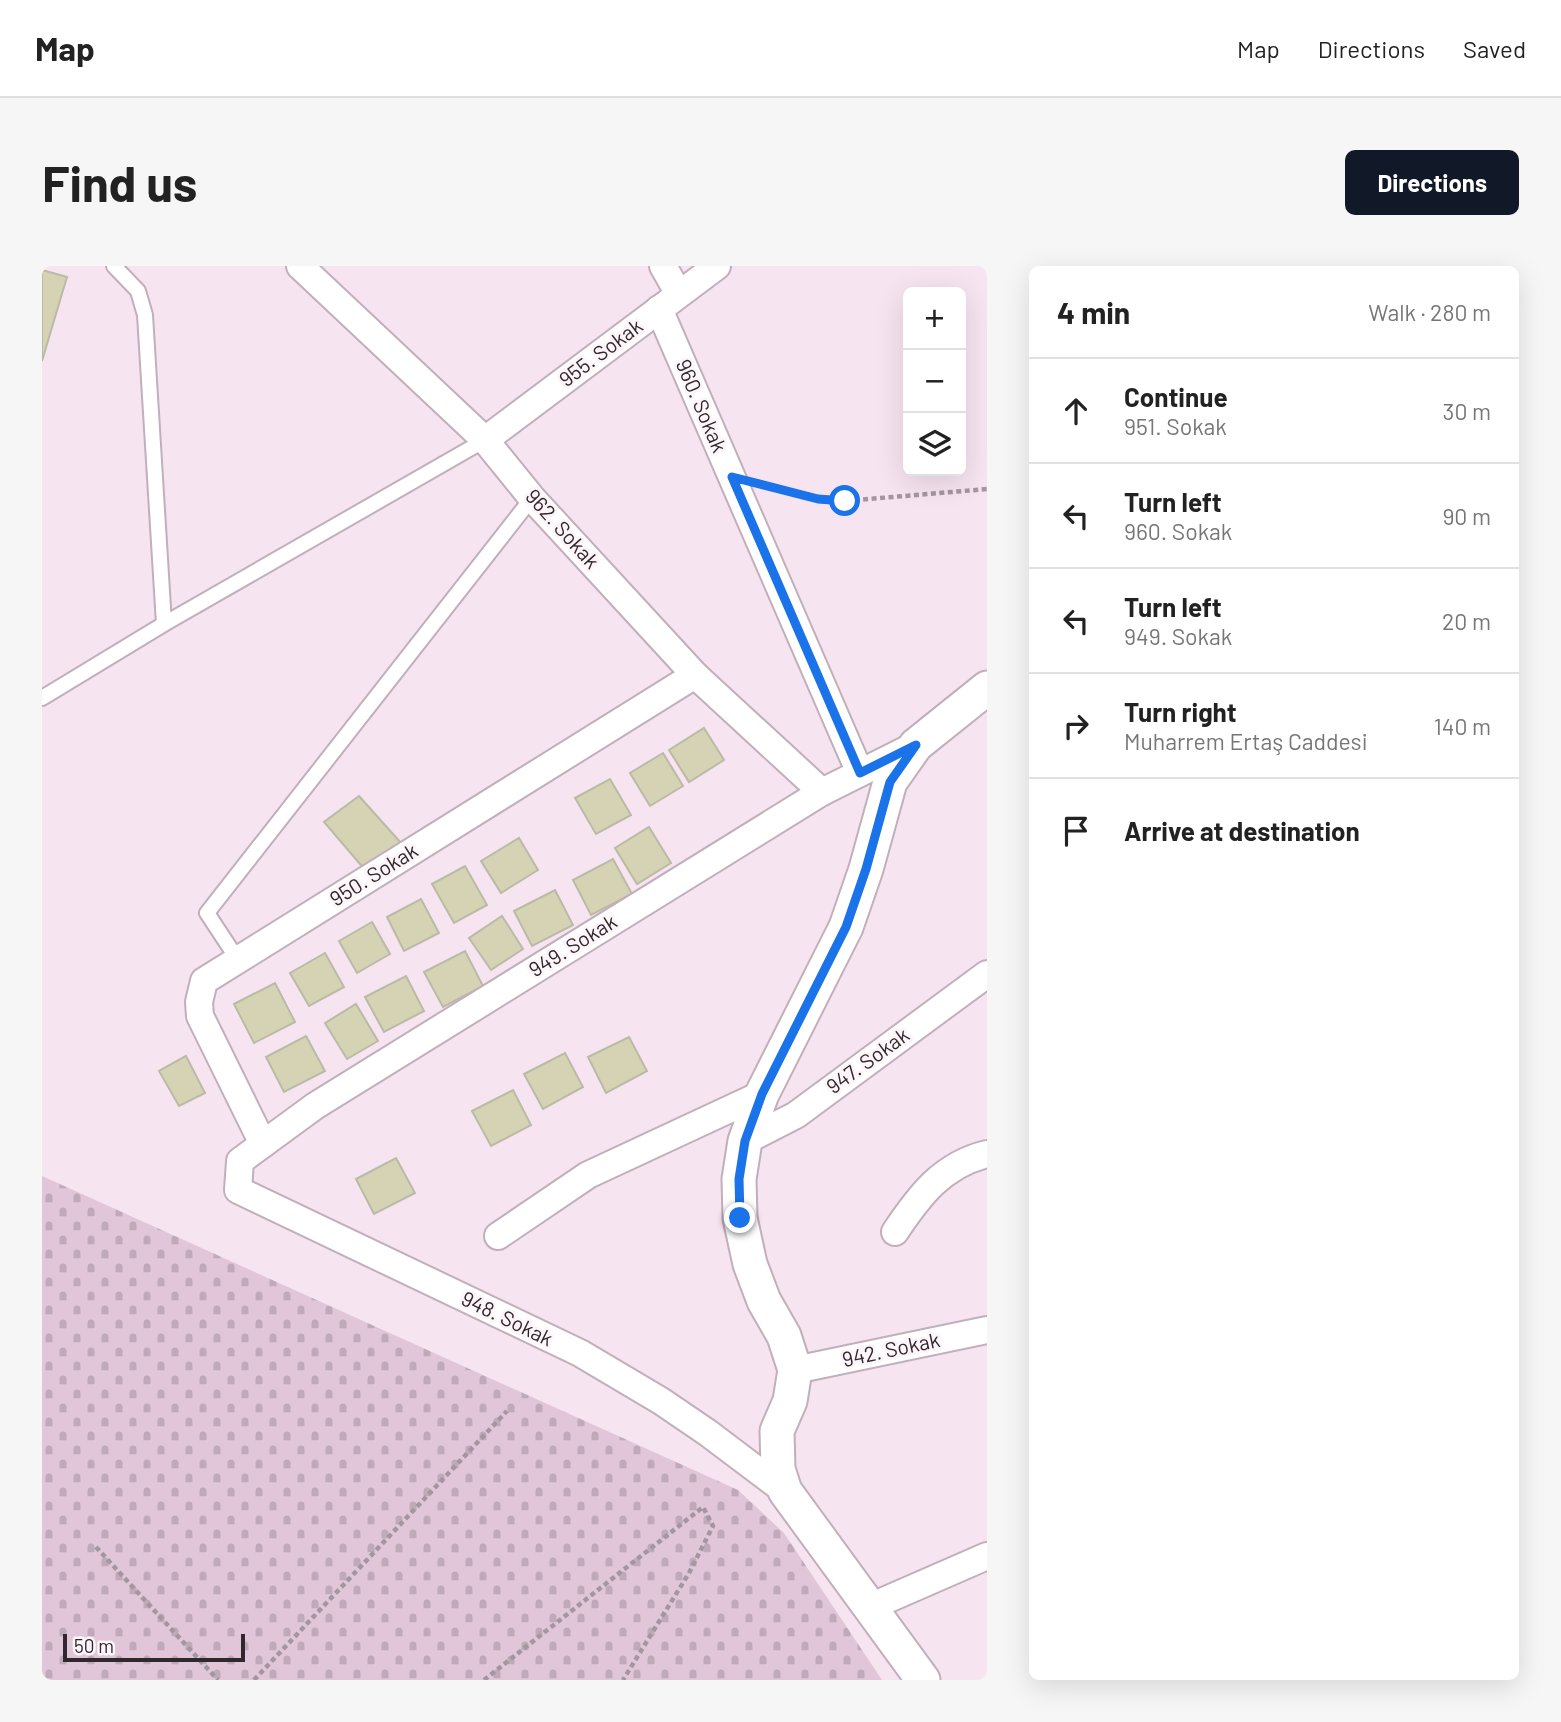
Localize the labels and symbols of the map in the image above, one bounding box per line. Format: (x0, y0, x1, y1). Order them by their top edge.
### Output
street label: 955. Sokak (553, 312, 647, 391)
street label: 960. Sokak (672, 355, 733, 456)
street label: 962. Sokak (521, 483, 605, 573)
route start (829, 485, 860, 516)
street label: 950. Sokak (325, 837, 422, 911)
street label: 949. Sokak (524, 908, 621, 982)
street label: 947. Sokak (821, 1021, 913, 1098)
route end (724, 1202, 755, 1233)
street label: 948. Sokak (458, 1285, 558, 1351)
street label: 942. Sokak (840, 1326, 942, 1371)
scale bar (63, 1631, 245, 1663)

